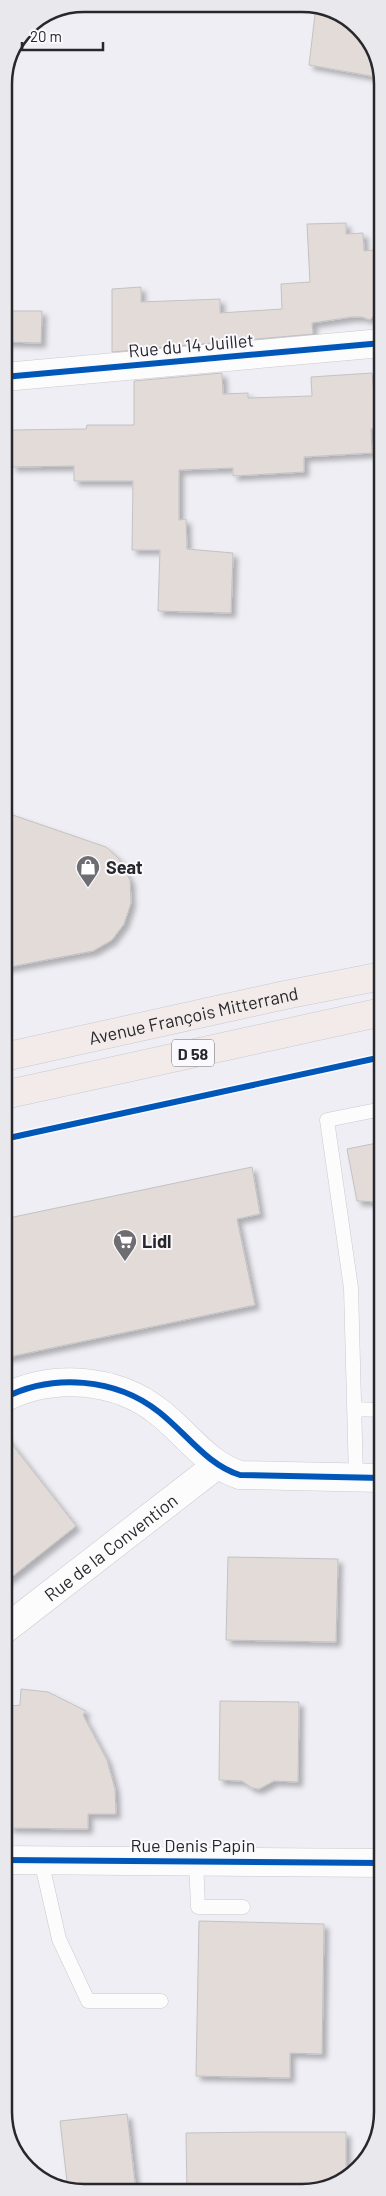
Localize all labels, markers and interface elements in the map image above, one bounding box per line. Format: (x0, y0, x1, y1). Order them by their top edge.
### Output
scale bar (22, 20, 104, 52)
text: 20 m (30, 27, 62, 45)
street label: Rue du 14 Juillet (127, 329, 255, 361)
shop icon: Seat (75, 854, 101, 888)
place label: Seat (106, 856, 143, 878)
street label: Avenue François Mitterrand (87, 982, 300, 1049)
road number: D 58 (172, 1040, 214, 1066)
supermarket icon: Lidl (112, 1228, 138, 1262)
place label: Lidl (142, 1230, 171, 1252)
street label: Rue de la Convention (40, 1489, 182, 1606)
street label: Rue Denis Papin (130, 1834, 256, 1856)

